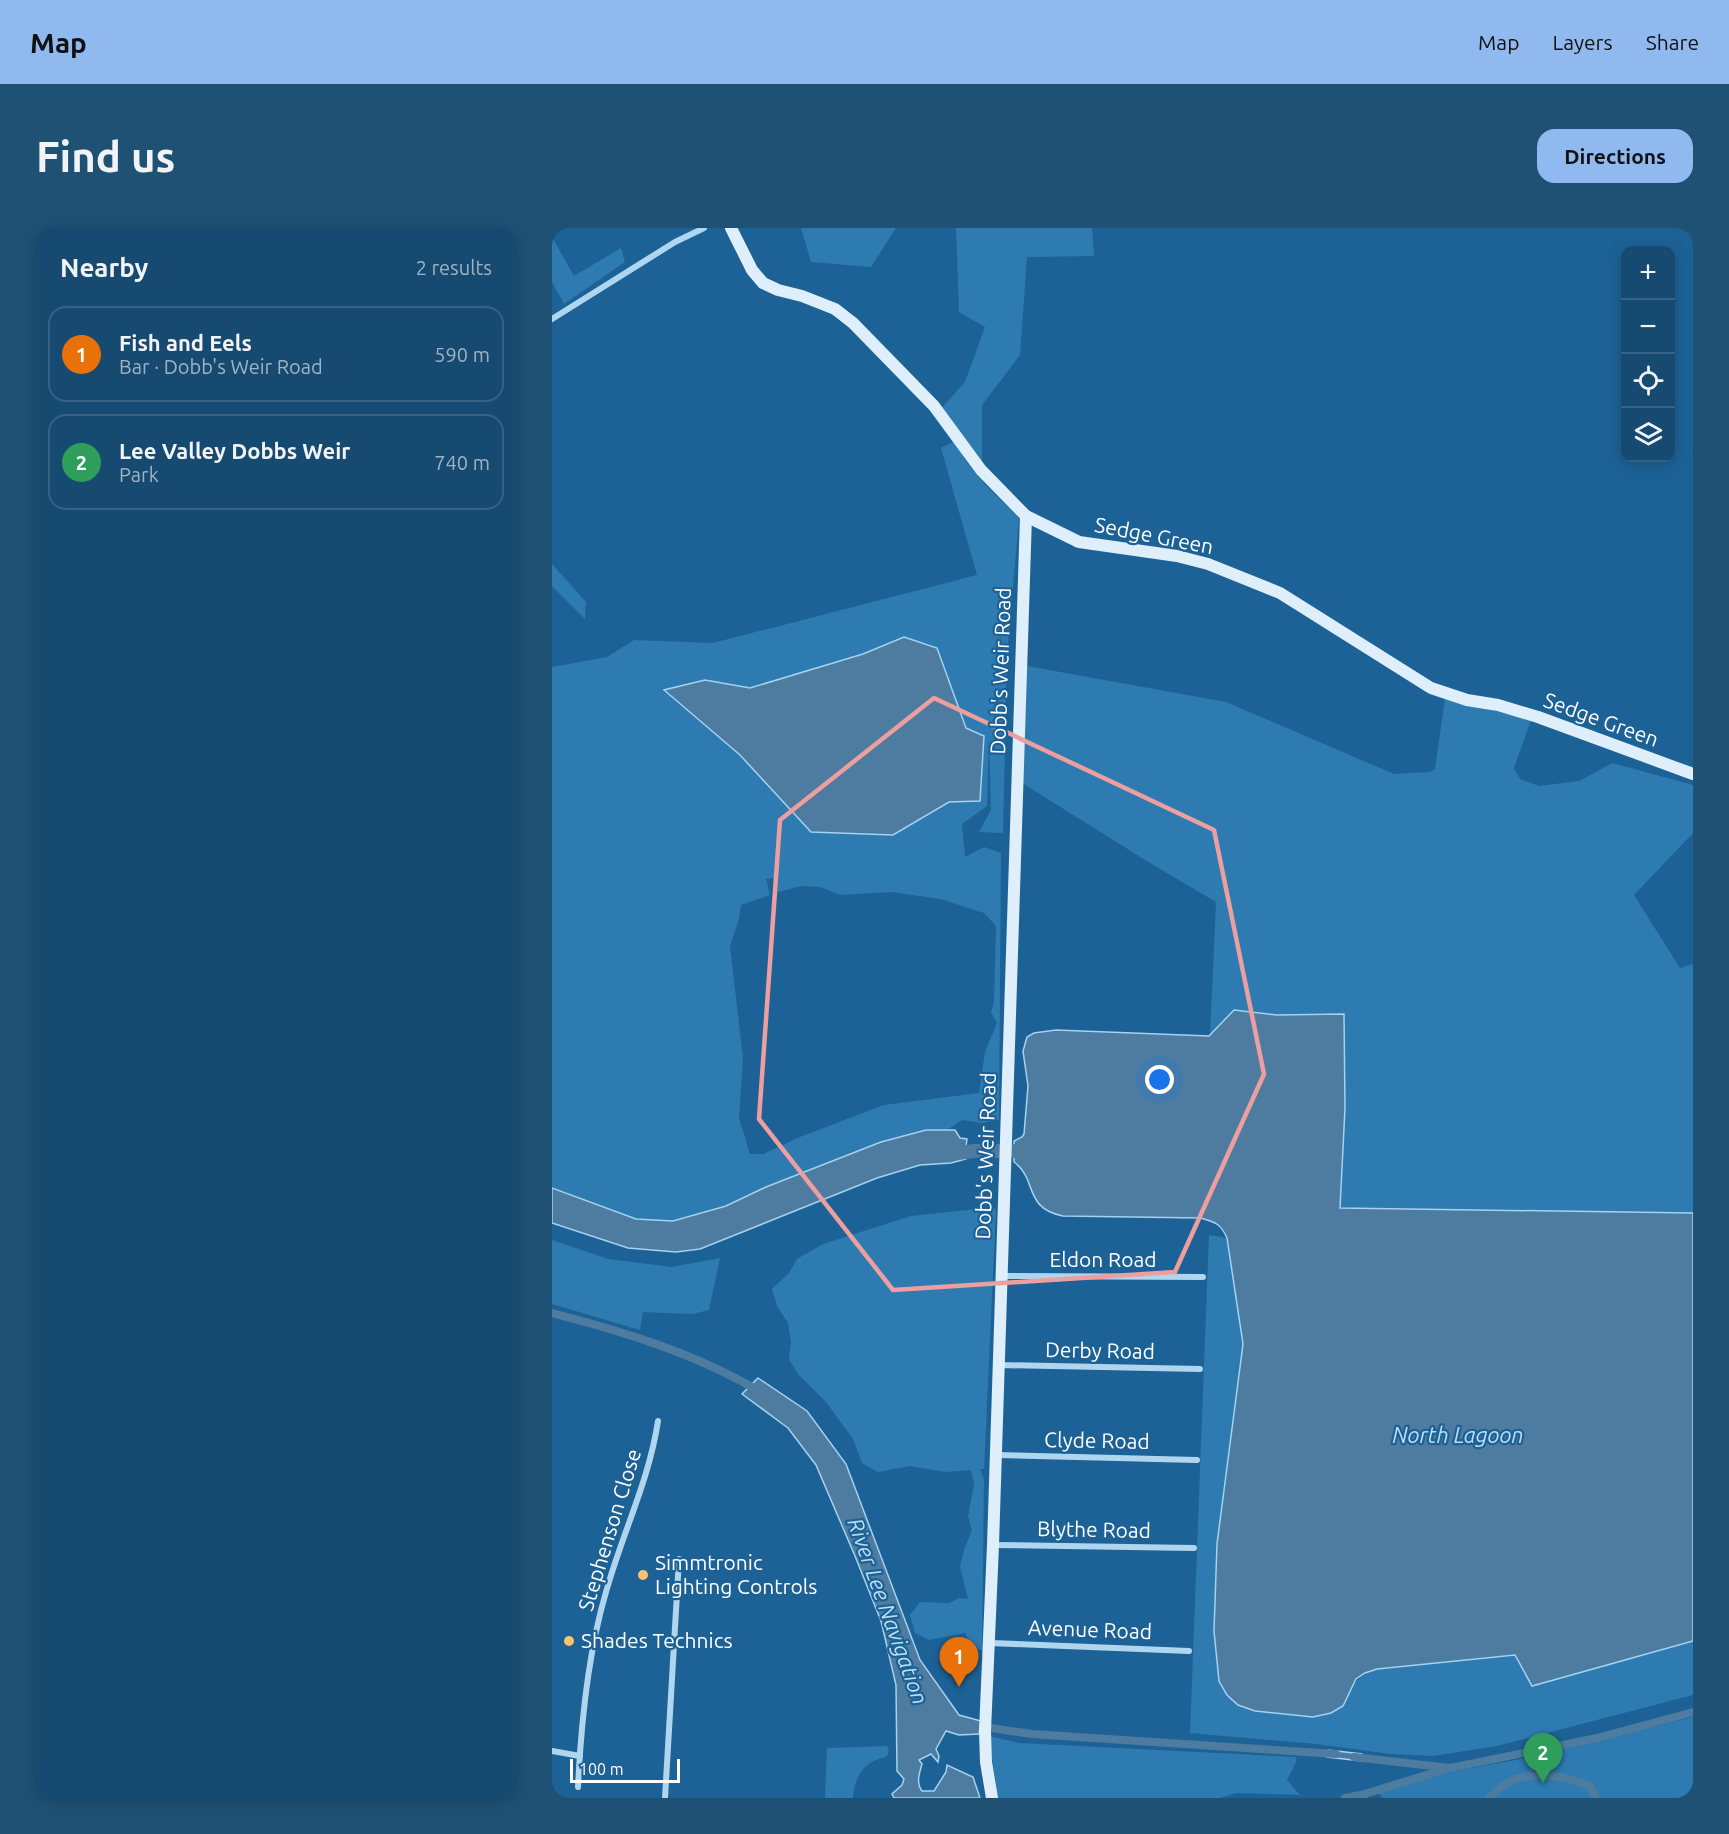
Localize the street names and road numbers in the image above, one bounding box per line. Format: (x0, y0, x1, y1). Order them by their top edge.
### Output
street label: Sedge Green (1093, 512, 1216, 558)
street label: Dobb's Weir Road (985, 587, 1015, 755)
street label: Sedge Green (1541, 687, 1662, 751)
street label: Dobb's Weir Road (970, 1072, 1000, 1240)
street label: Eldon Road (1049, 1247, 1157, 1271)
street label: Derby Road (1045, 1337, 1155, 1363)
street label: Clyde Road (1044, 1427, 1150, 1453)
street label: Stephenson Close (573, 1446, 645, 1614)
street label: Blythe Road (1037, 1516, 1151, 1542)
street label: Avenue Road (1028, 1615, 1152, 1643)

